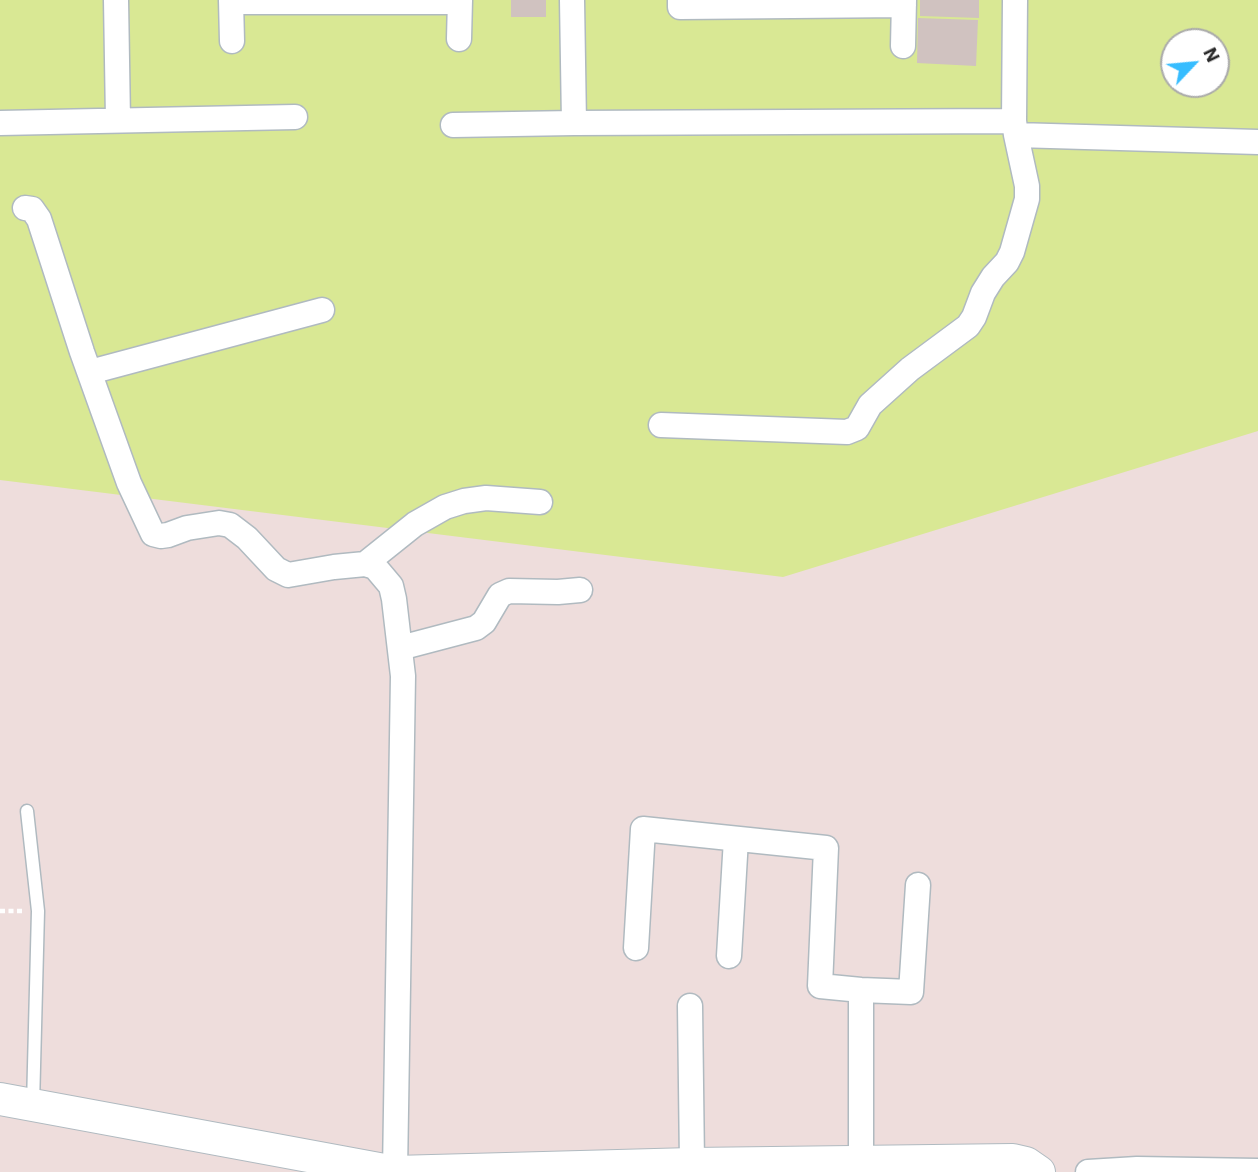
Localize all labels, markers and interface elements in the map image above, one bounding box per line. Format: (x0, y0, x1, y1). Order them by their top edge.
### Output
north arrow (1160, 28, 1230, 98)
text: N (1198, 43, 1226, 66)

